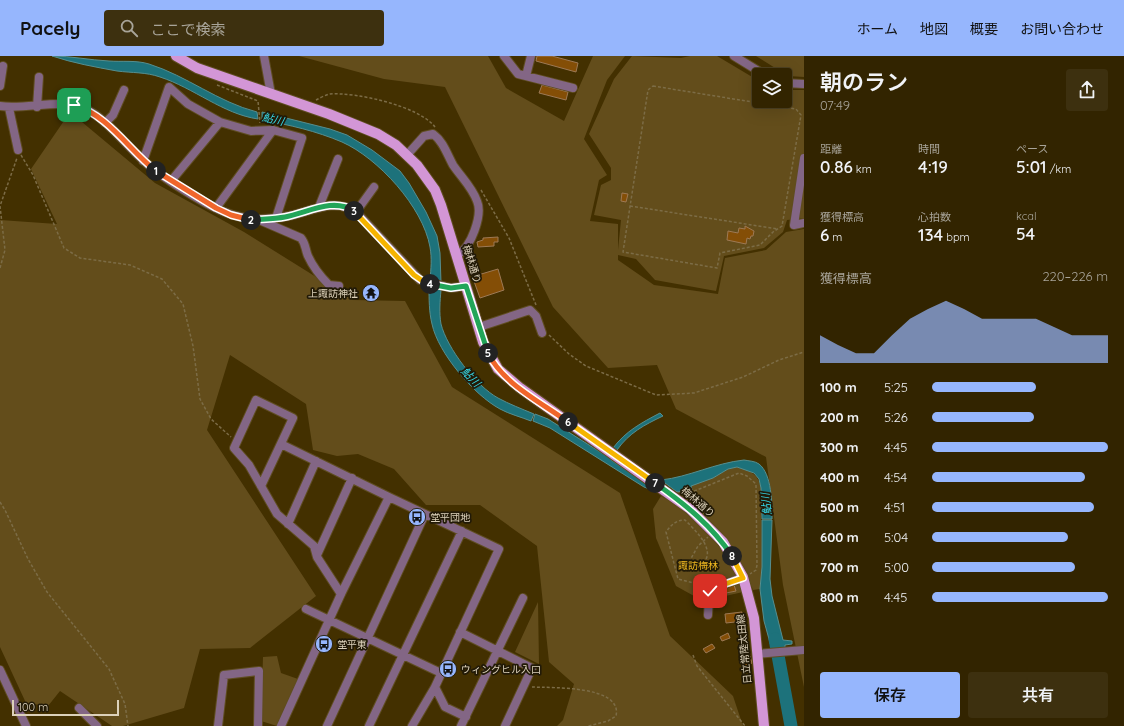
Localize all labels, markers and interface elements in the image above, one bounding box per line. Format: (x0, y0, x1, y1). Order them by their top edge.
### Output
search box (104, 10, 384, 46)
text: Pacely (20, 16, 80, 40)
icon: search (118, 17, 140, 39)
text: ここで検索 (150, 20, 225, 39)
text: ホーム (856, 20, 898, 38)
text: 地図 (920, 20, 948, 38)
text: 概要 (970, 20, 998, 38)
text: お問い合わせ (1020, 20, 1104, 38)
map controls (752, 68, 792, 108)
button: layers (752, 68, 792, 108)
text: 朝のラン (820, 68, 908, 96)
button: share (1066, 69, 1108, 111)
pin (57, 88, 91, 122)
icon: arrive (63, 94, 85, 116)
text: 07:49 (820, 97, 850, 113)
water label: 鮎川 (261, 110, 286, 129)
text: 距離 (820, 142, 842, 156)
text: 時間 (918, 142, 940, 156)
text: ペース (1016, 142, 1048, 156)
text: 0.86 (820, 156, 853, 177)
text: 4:19 (918, 156, 948, 177)
text: 5:01 (1016, 156, 1047, 177)
pin: 1 (146, 161, 166, 181)
text: km (853, 162, 872, 176)
text: /km (1047, 162, 1071, 176)
text: 1 (154, 164, 158, 178)
pin: 3 (344, 201, 364, 221)
text: 3 (351, 204, 357, 218)
text: kcal (1016, 209, 1037, 223)
pin: 2 (241, 210, 261, 230)
text: 獲得標高 (820, 210, 864, 224)
text: 心拍数 (918, 210, 951, 224)
text: 2 (248, 213, 254, 227)
text: 54 (1016, 223, 1035, 244)
text: 6 (820, 224, 829, 245)
text: 134 (918, 224, 943, 245)
text: m (829, 230, 842, 244)
text: bpm (943, 230, 970, 244)
street label: 梅林通り (460, 243, 484, 285)
text: 220–226 m (1042, 268, 1108, 284)
text: 獲得標高 (820, 270, 872, 286)
pin: 4 (420, 274, 440, 294)
text: 4 (427, 277, 433, 291)
temple icon: 上諏訪神社 (361, 283, 381, 303)
place label: 上諏訪神社 (308, 287, 358, 300)
pin: 5 (478, 343, 498, 363)
text: 5 (485, 346, 491, 360)
water label: 鮎川 (458, 364, 484, 390)
text: 100 m (820, 379, 857, 395)
text: 5:25 (884, 379, 908, 395)
text: 200 m (820, 409, 859, 425)
text: 5:26 (884, 409, 908, 425)
pin: 6 (558, 412, 578, 432)
text: 6 (565, 415, 571, 429)
text: 300 m (820, 439, 859, 455)
text: 4:45 (884, 439, 907, 455)
text: 400 m (820, 469, 859, 485)
text: 4:54 (884, 469, 907, 485)
pin: 7 (645, 473, 665, 493)
text: 7 (652, 476, 658, 490)
street label: 梅林通り (679, 484, 717, 520)
water label: 鮎川 (758, 491, 774, 516)
text: 500 m (820, 499, 859, 515)
text: 4:51 (884, 499, 905, 515)
bus stop icon: 堂平団地 (407, 507, 427, 527)
place label: 堂平団地 (430, 511, 471, 524)
text: 600 m (820, 529, 859, 545)
text: 5:04 (884, 529, 908, 545)
pin: 8 (722, 546, 742, 566)
text: 8 (729, 549, 735, 563)
park label: 諏訪梅林 (678, 559, 718, 572)
text: 700 m (820, 559, 859, 575)
text: 5:00 (884, 559, 909, 575)
pin (693, 574, 727, 608)
icon: check (699, 580, 721, 602)
text: 800 m (820, 589, 859, 605)
text: 4:45 (884, 589, 907, 605)
street label: 日立常陸太田線 (734, 614, 754, 684)
bus stop icon: 堂平東 (314, 634, 334, 654)
place label: 堂平東 (337, 638, 367, 651)
bus stop icon: ウィングヒル入口 (438, 659, 458, 679)
place label: ウィングヒル入口 (461, 663, 541, 676)
button: 保存 (820, 672, 960, 718)
button: 共有 (968, 672, 1108, 718)
scale bar (12, 698, 119, 717)
text: 100 m (18, 700, 48, 714)

